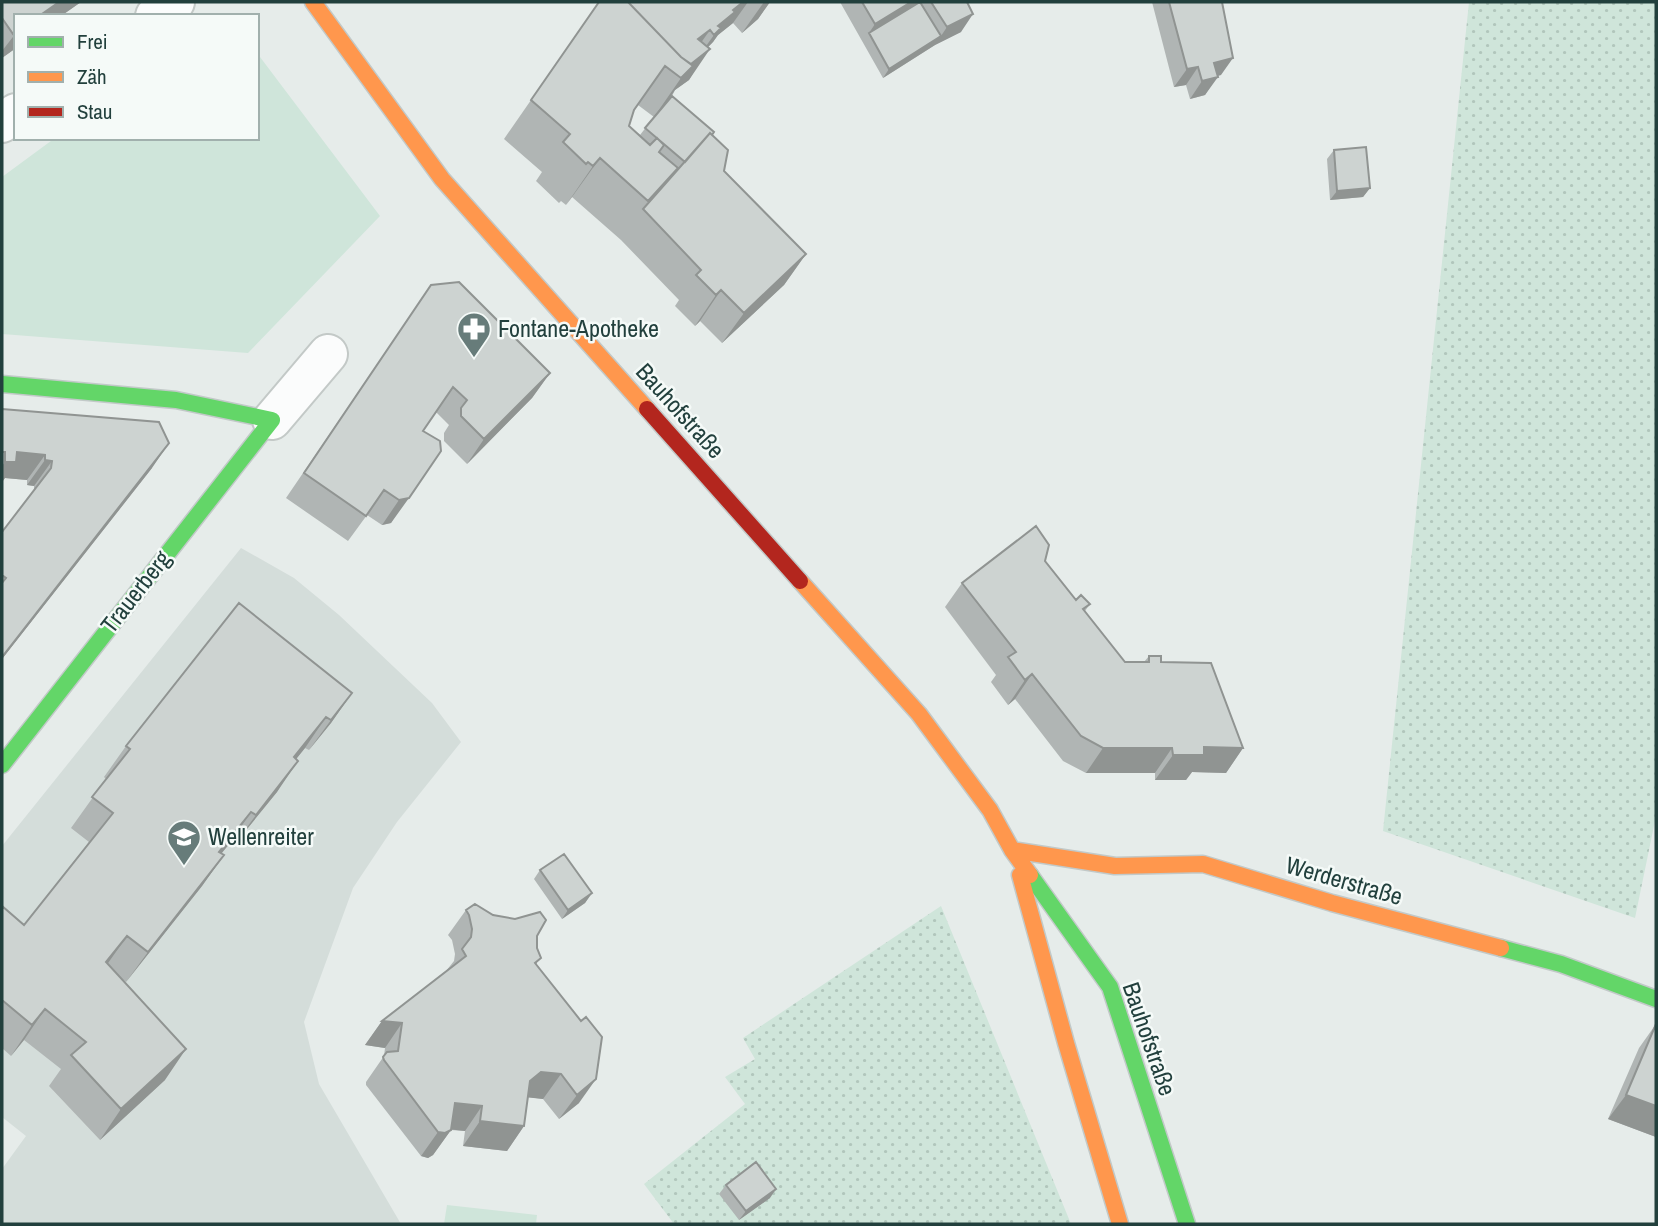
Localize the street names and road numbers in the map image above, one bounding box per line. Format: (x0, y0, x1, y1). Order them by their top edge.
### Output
street label: Bauhofstraße (629, 356, 732, 465)
street label: Trauerberg (93, 543, 178, 639)
street label: Werderstraße (1282, 848, 1406, 912)
street label: Bauhofstraße (1116, 978, 1184, 1100)

